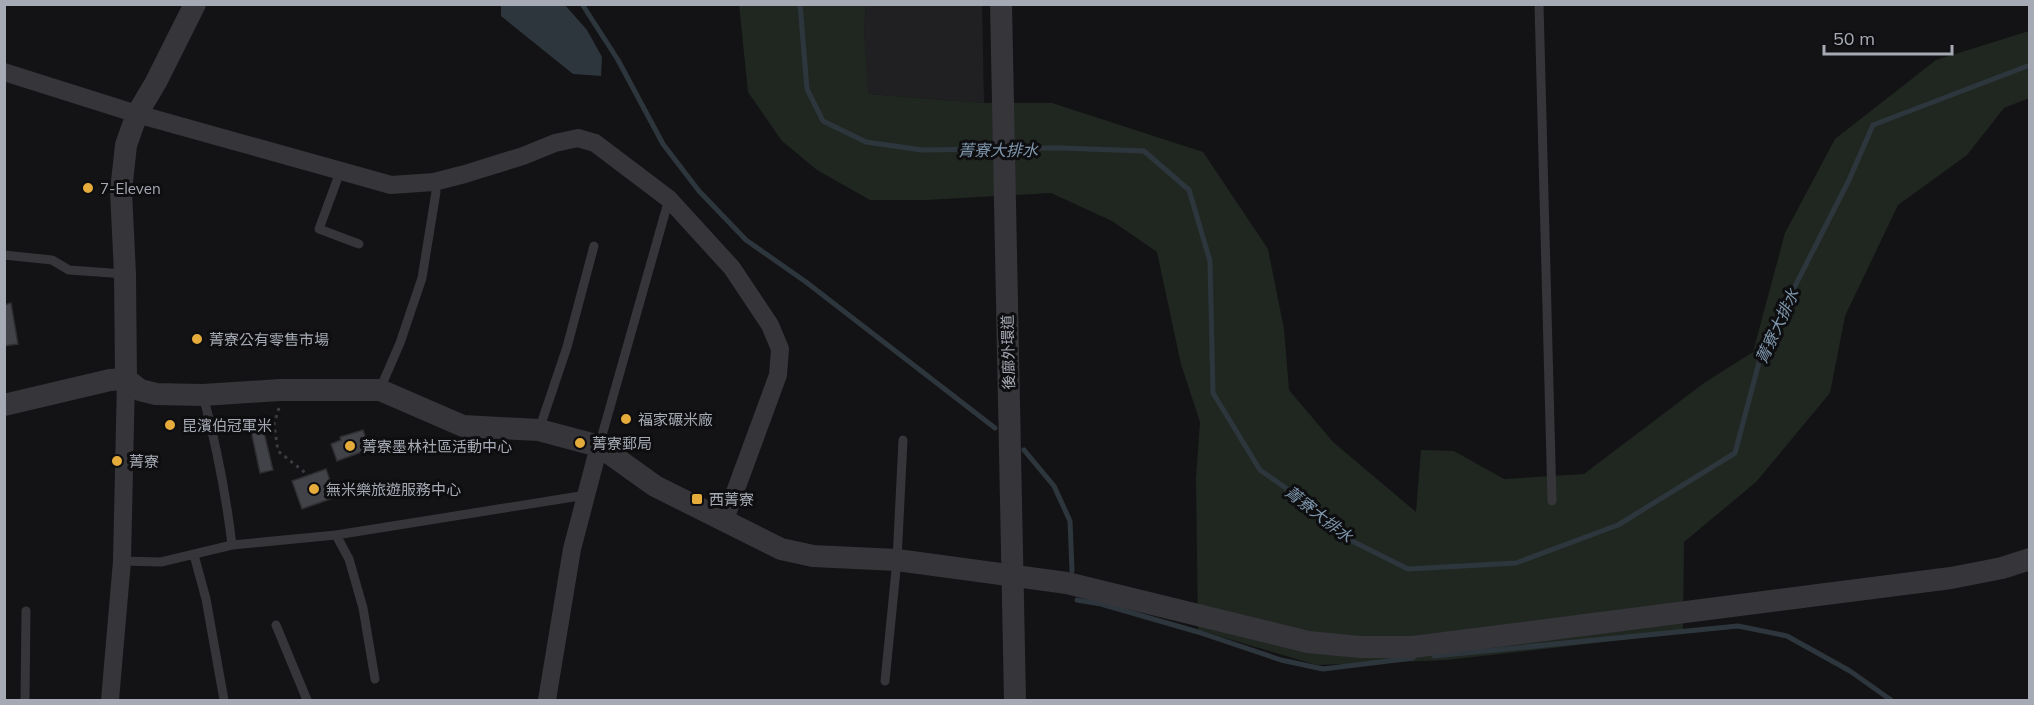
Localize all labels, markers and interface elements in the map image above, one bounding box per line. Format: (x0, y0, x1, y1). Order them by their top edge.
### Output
scale bar (1824, 18, 1952, 56)
text: 50 m (1833, 27, 1875, 50)
water label: 菁寮大排水 (958, 140, 1039, 160)
place label: 7-Eleven (100, 179, 161, 198)
marker: 7-Eleven (81, 181, 95, 195)
water label: 菁寮大排水 (1751, 285, 1803, 366)
street label: 後廍外環道 (998, 314, 1018, 390)
place label: 菁寮公有零售市場 (209, 330, 329, 349)
marker: 菁寮公有零售市場 (190, 332, 204, 346)
place label: 福家碾米廠 (638, 410, 713, 429)
marker: 福家碾米廠 (619, 412, 633, 426)
place label: 昆濱伯冠軍米 (182, 416, 272, 435)
marker: 昆濱伯冠軍米 (163, 418, 177, 432)
place label: 菁寮郵局 (592, 434, 652, 453)
marker: 菁寮郵局 (573, 436, 587, 450)
place label: 菁寮墨林社區活動中心 (362, 437, 512, 456)
marker: 菁寮墨林社區活動中心 (343, 439, 357, 453)
place label: 菁寮 (129, 452, 159, 471)
marker: 菁寮 (110, 454, 124, 468)
place label: 無米樂旅遊服務中心 (326, 480, 461, 499)
water label: 菁寮大排水 (1281, 481, 1357, 547)
marker: 無米樂旅遊服務中心 (307, 482, 321, 496)
place label: 西菁寮 (709, 490, 754, 509)
marker: 西菁寮 (690, 492, 704, 506)

